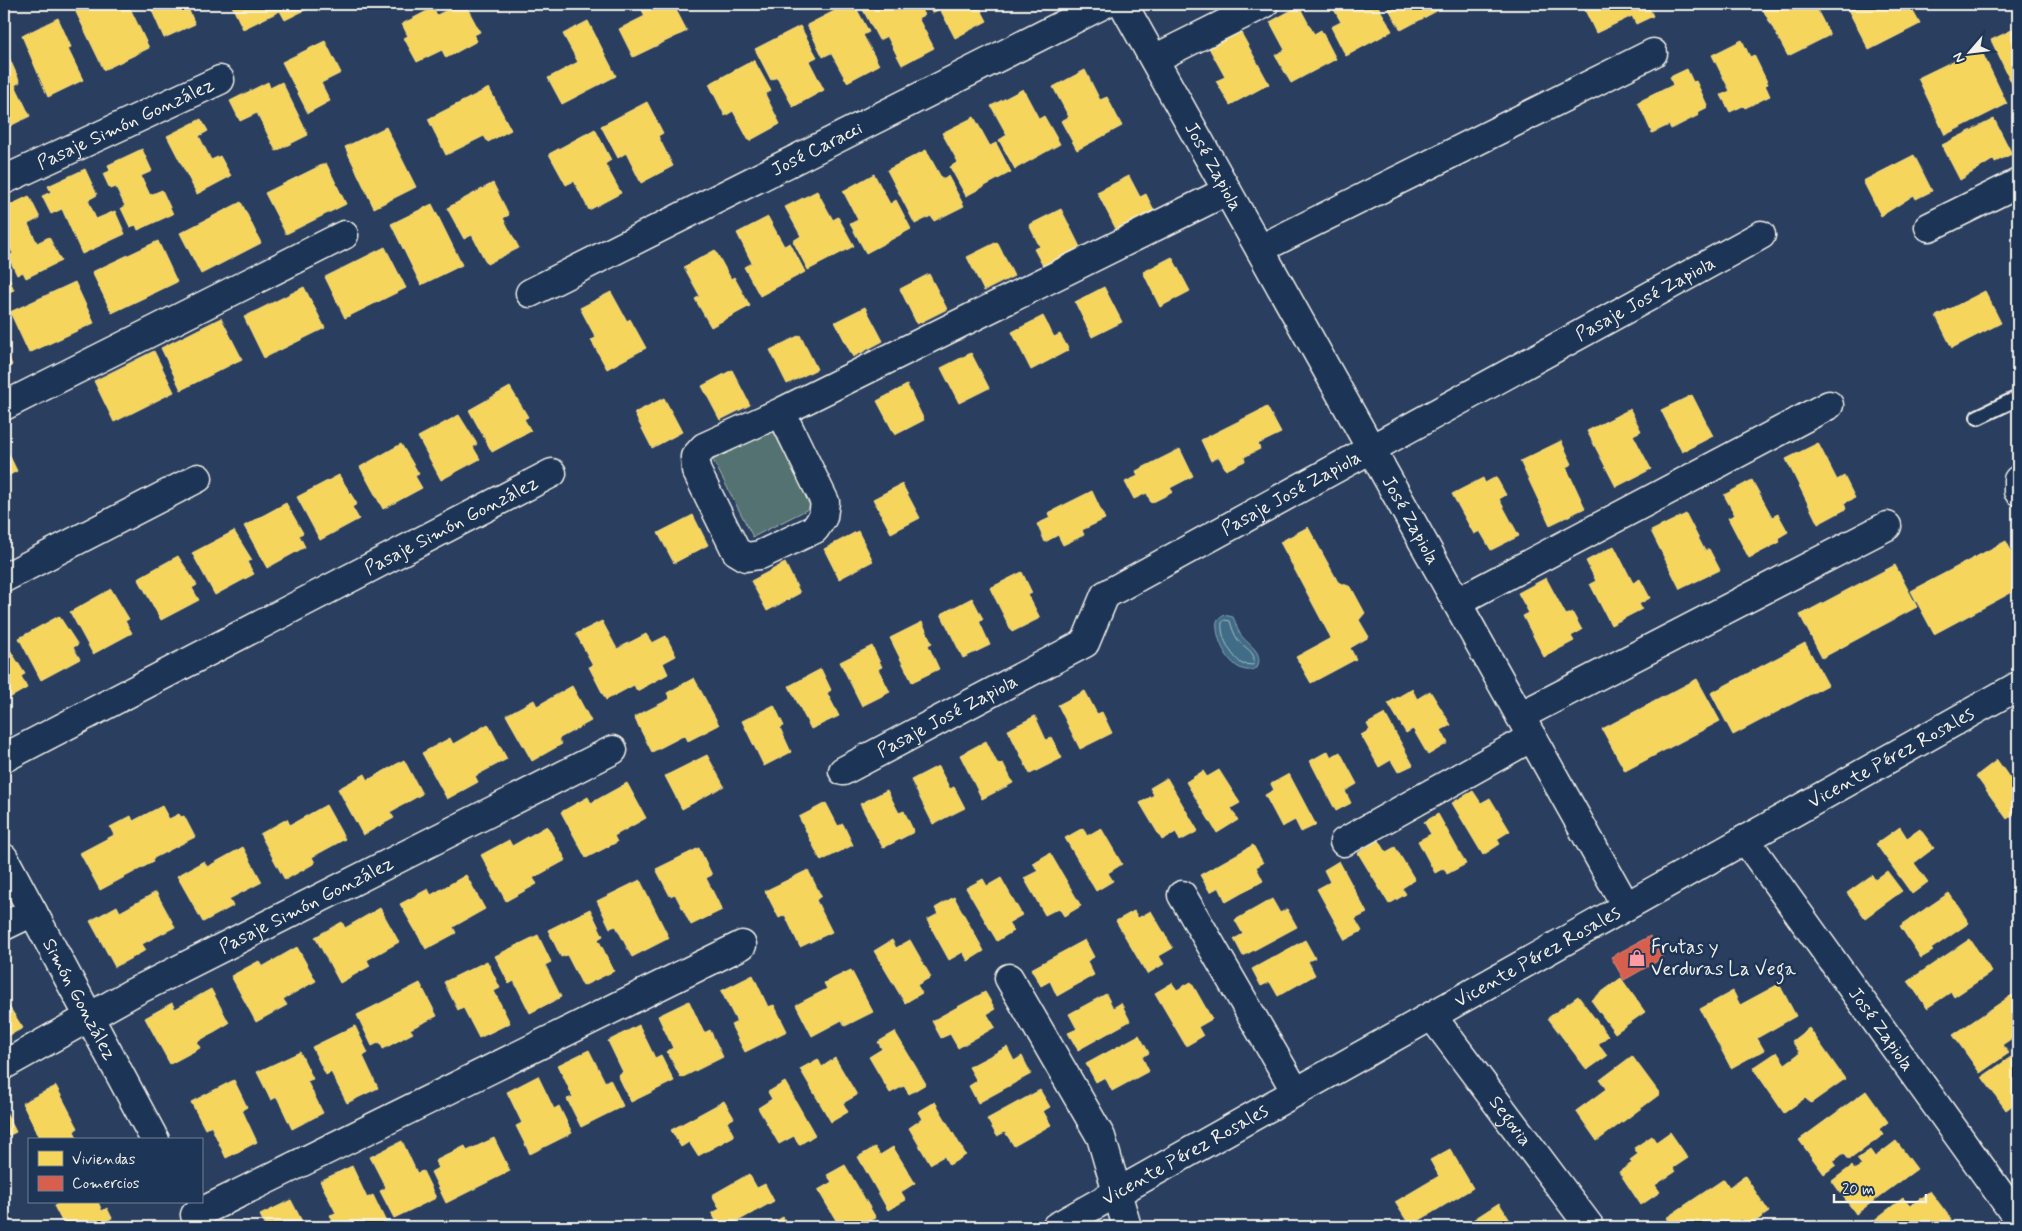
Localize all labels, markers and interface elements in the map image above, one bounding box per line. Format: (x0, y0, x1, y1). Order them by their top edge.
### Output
north arrow (1944, 28, 1994, 78)
text: N (1949, 49, 1970, 66)
street label: Pasaje Simón González (33, 72, 218, 175)
street label: José Caracci (767, 115, 867, 182)
street label: José Zapiola (1179, 118, 1248, 215)
street label: Pasaje José Zapiola (1571, 250, 1720, 347)
street label: Pasaje José Zapiola (1217, 444, 1365, 541)
street label: Pasaje Simón González (360, 470, 542, 581)
street label: José Zapiola (1376, 471, 1446, 569)
street label: Pasaje José Zapiola (873, 668, 1022, 763)
street label: Vicente Pérez Rosales (1803, 701, 1979, 814)
street label: Pasaje Simón González (215, 850, 398, 960)
street label: Vicente Pérez Rosales (1450, 900, 1625, 1013)
street label: Simón González (37, 934, 122, 1064)
place label: Frutas y Verduras La Vega (1651, 935, 1797, 985)
shop icon: Frutas y Verduras La Vega (1627, 948, 1647, 968)
street label: José Zapiola (1843, 982, 1920, 1076)
street label: Segovia (1483, 1090, 1538, 1151)
street label: Vicente Pérez Rosales (1097, 1098, 1273, 1211)
legend (28, 1138, 202, 1204)
text: Viviendas (72, 1150, 136, 1170)
scale bar (1834, 1171, 1927, 1203)
text: Comercios (72, 1174, 140, 1194)
text: 20 m (1842, 1180, 1874, 1200)

